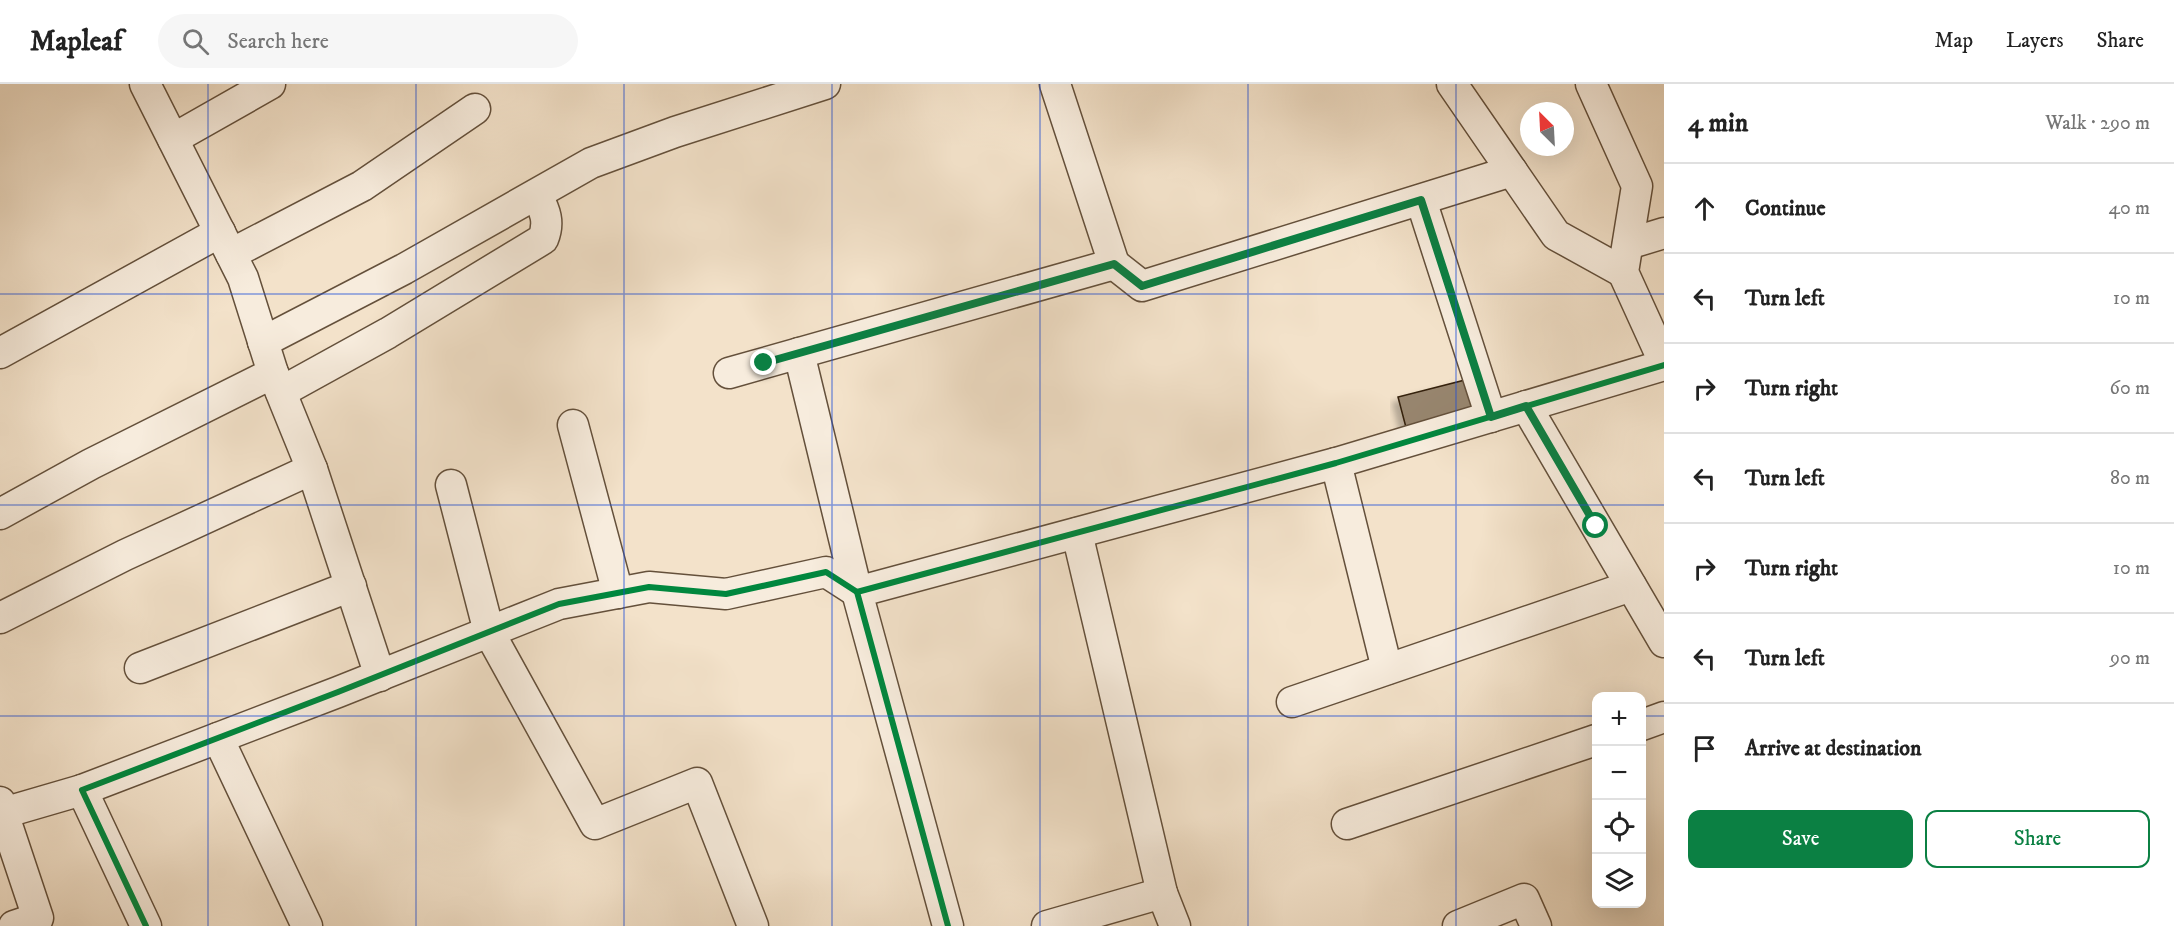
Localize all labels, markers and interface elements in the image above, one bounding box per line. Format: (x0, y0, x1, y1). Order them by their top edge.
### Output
search box (158, 14, 578, 68)
text: Mapleaf (30, 24, 122, 59)
icon: search (179, 25, 212, 58)
text: Search here (227, 28, 329, 55)
text: Map (1934, 28, 1973, 54)
text: Layers (2006, 28, 2064, 54)
text: Share (2097, 28, 2144, 54)
north arrow (1520, 102, 1574, 156)
text: 4 min (1688, 107, 1748, 140)
text: Walk · 290 m (2045, 111, 2150, 136)
icon: ahead (1688, 192, 1721, 225)
text: Continue (1745, 195, 1826, 222)
text: 40 m (2108, 196, 2150, 221)
icon: left (1688, 282, 1721, 315)
text: Turn left (1745, 285, 1825, 312)
text: 10 m (2113, 286, 2150, 311)
route end (750, 349, 776, 375)
icon: right (1688, 372, 1721, 405)
text: Turn right (1745, 375, 1838, 402)
text: 60 m (2110, 376, 2150, 401)
icon: left (1688, 462, 1721, 495)
text: Turn left (1745, 465, 1825, 492)
text: 80 m (2110, 466, 2150, 491)
route start (1582, 512, 1608, 538)
icon: right (1688, 552, 1721, 585)
text: Turn right (1745, 555, 1838, 582)
text: 10 m (2113, 556, 2150, 581)
icon: left (1688, 642, 1721, 675)
text: Turn left (1745, 645, 1825, 672)
text: 90 m (2110, 646, 2150, 671)
map controls (1592, 692, 1646, 908)
button: + (1592, 692, 1646, 746)
icon: arrive (1688, 732, 1721, 765)
text: Arrive at destination (1745, 735, 1922, 762)
button: − (1592, 746, 1646, 800)
button: locate (1592, 800, 1646, 854)
button: Save (1688, 810, 1913, 868)
button: Share (1925, 810, 2150, 868)
button: layers (1592, 854, 1646, 908)

